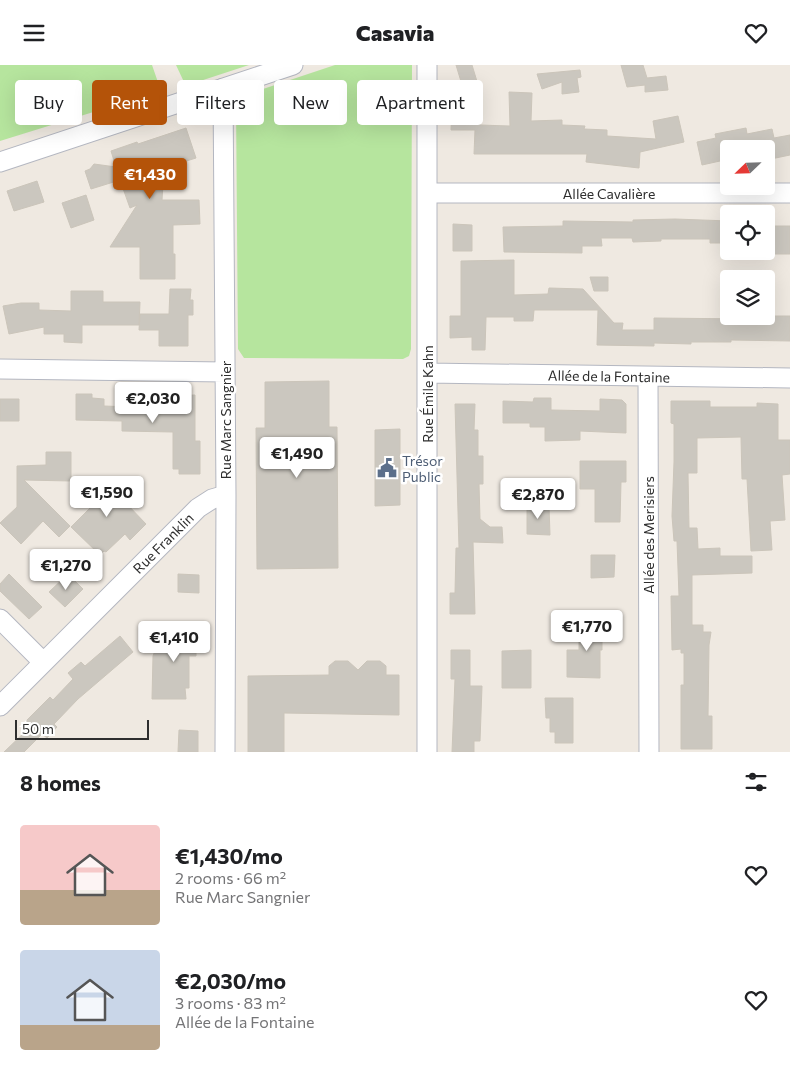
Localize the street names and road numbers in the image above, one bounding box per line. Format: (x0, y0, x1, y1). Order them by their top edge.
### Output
street label: Allée Cavalière (563, 185, 655, 202)
street label: Rue Émile Kahn (419, 345, 436, 443)
street label: Rue Marc Sangnier (217, 360, 234, 479)
street label: Allée de la Fontaine (548, 366, 670, 386)
street label: Allée des Merisiers (640, 476, 657, 594)
street label: Rue Franklin (129, 509, 197, 577)

